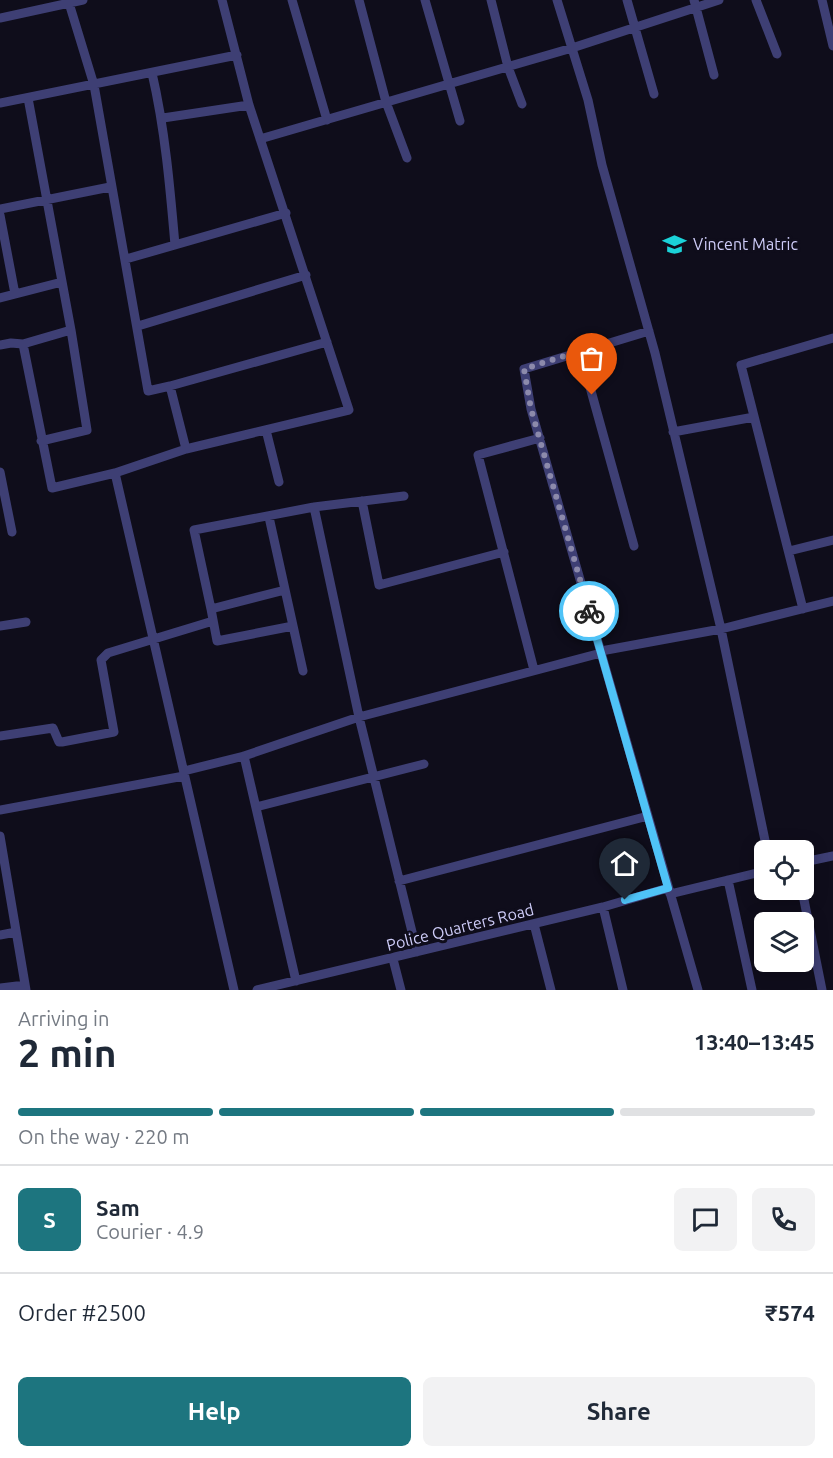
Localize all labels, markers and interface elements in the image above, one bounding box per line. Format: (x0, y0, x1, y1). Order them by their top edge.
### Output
school or university icon: Vincent Matric (662, 231, 688, 257)
place label: Vincent Matric (693, 235, 798, 253)
pin (566, 333, 617, 395)
icon: bag (575, 342, 608, 375)
courier (559, 581, 619, 641)
icon: bike (573, 595, 606, 628)
pin (599, 838, 650, 900)
map controls (754, 840, 814, 972)
button: locate (754, 840, 814, 900)
icon: home (608, 847, 641, 880)
street label: Police Quarters Road (384, 900, 536, 954)
button: layers (754, 912, 814, 972)
text: Arriving in (18, 1007, 109, 1030)
text: 13:40–13:45 (694, 1029, 815, 1054)
text: 2 min (18, 1031, 117, 1074)
text: On the way · 220 m (18, 1125, 190, 1148)
button: chat (674, 1188, 737, 1251)
button: phone (752, 1188, 815, 1251)
text: Sam (96, 1195, 140, 1220)
text: S (43, 1207, 56, 1232)
text: Courier · 4.9 (96, 1220, 204, 1243)
text: Order #2500 (18, 1300, 146, 1325)
text: ₹574 (765, 1300, 815, 1325)
button: Help (18, 1377, 411, 1446)
button: Share (423, 1377, 815, 1446)

